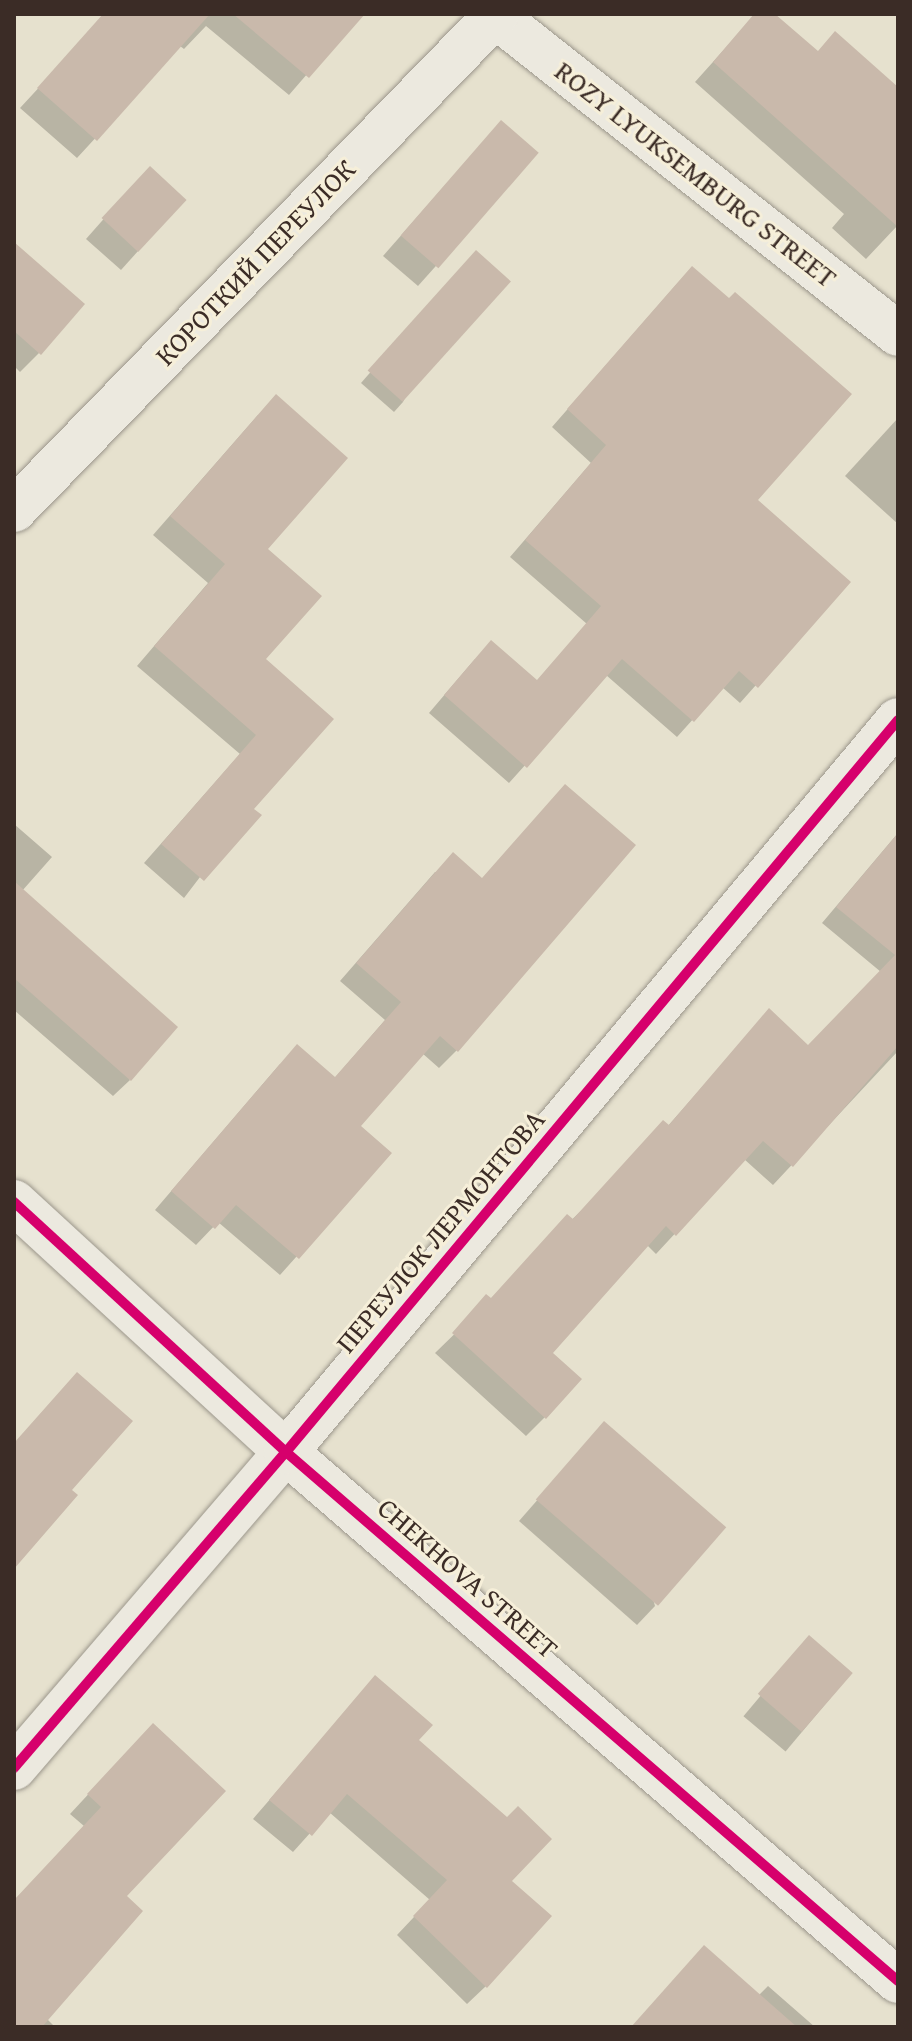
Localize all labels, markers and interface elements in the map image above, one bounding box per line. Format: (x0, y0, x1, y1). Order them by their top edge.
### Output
street label: ROZY LYUKSEMBURG STREET (549, 54, 843, 294)
street label: КОРОТКИЙ ПЕРЕУЛОК (148, 152, 362, 372)
street label: ПЕРЕУЛОК ЛЕРМОНТОВА (329, 1103, 551, 1359)
street label: CHEKHOVA STREET (371, 1491, 565, 1665)

